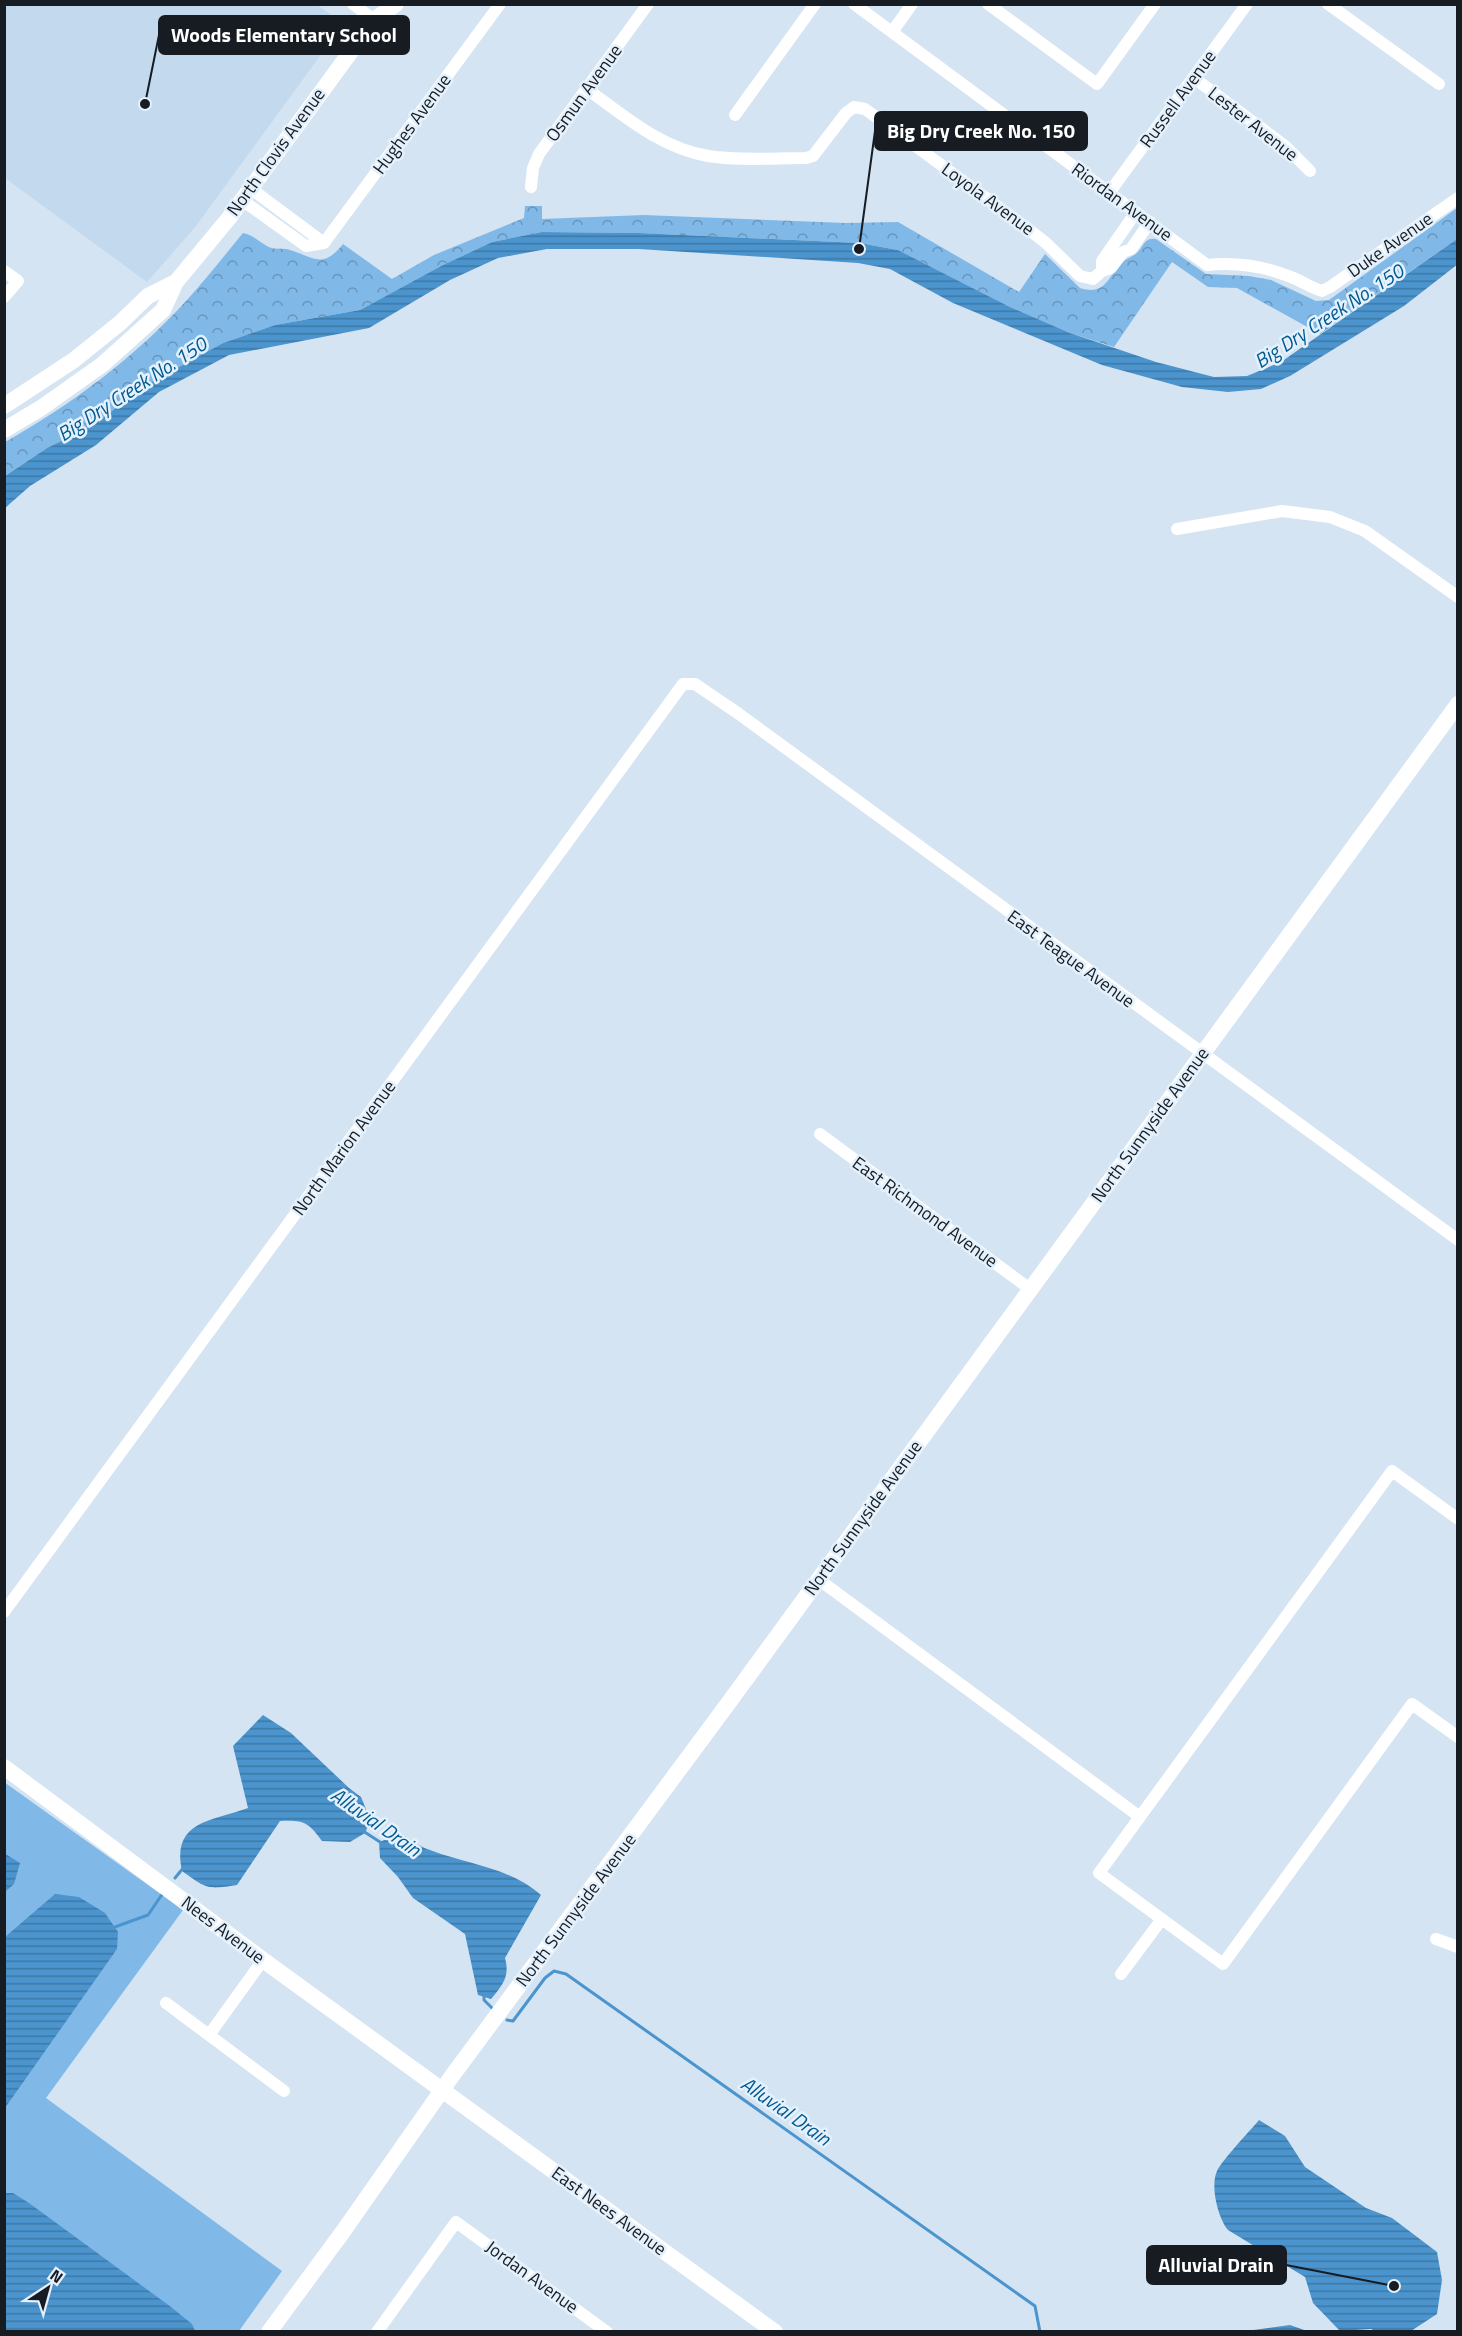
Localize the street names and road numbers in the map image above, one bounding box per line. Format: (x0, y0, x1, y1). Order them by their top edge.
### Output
street label: Osmun Avenue (539, 38, 628, 147)
street label: Russell Avenue (1133, 44, 1222, 153)
street label: Hughes Avenue (366, 68, 457, 180)
street label: Lester Avenue (1202, 80, 1304, 167)
street label: North Clovis Avenue (220, 82, 331, 221)
street label: Loyola Avenue (936, 156, 1040, 242)
street label: Riordan Avenue (1066, 156, 1178, 247)
street label: Duke Avenue (1341, 205, 1438, 284)
street label: East Teague Avenue (1002, 903, 1141, 1014)
street label: North Sunnyside Avenue (1084, 1042, 1215, 1208)
street label: North Marion Avenue (285, 1074, 402, 1221)
street label: East Richmond Avenue (847, 1149, 1004, 1274)
street label: North Sunnyside Avenue (797, 1435, 928, 1601)
street label: North Sunnyside Avenue (509, 1827, 642, 1992)
street label: Nees Avenue (176, 1889, 271, 1970)
street label: East Nees Avenue (546, 2160, 672, 2262)
street label: Jordan Avenue (480, 2234, 584, 2320)

